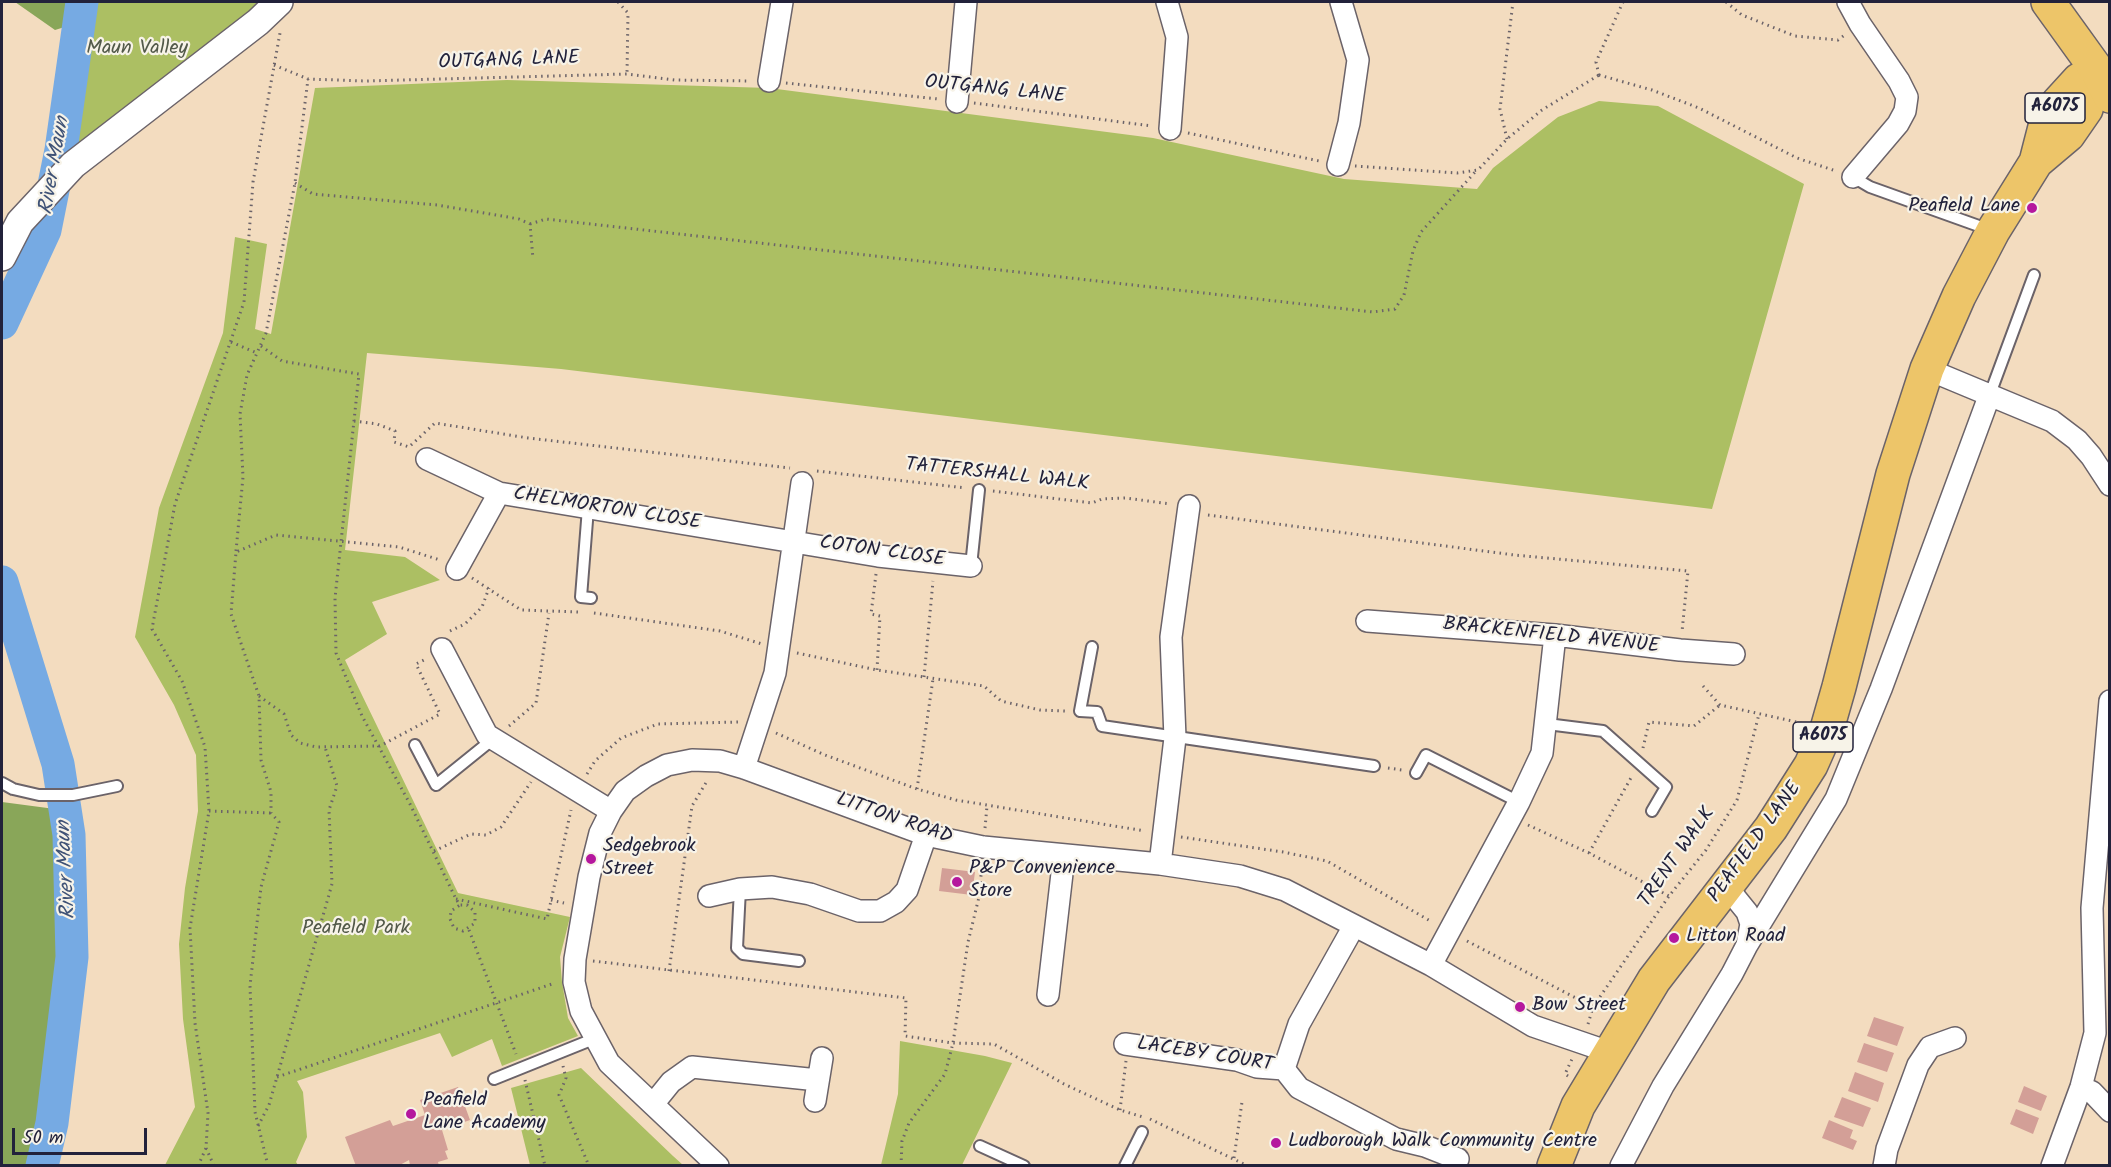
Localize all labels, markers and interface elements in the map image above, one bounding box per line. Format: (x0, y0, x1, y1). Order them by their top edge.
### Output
park label: Maun Valley (86, 38, 188, 62)
street label: OUTGANG LANE (438, 48, 580, 76)
street label: OUTGANG LANE (923, 72, 1067, 110)
road number: A6075 (2025, 93, 2085, 123)
water label: River Maun (35, 115, 77, 217)
place label: Peafield Lane (1908, 196, 2020, 220)
marker: Peafield Lane (2025, 201, 2039, 215)
street label: TATTERSHALL WALK (904, 454, 1090, 498)
street label: CHELMORTON CLOSE (511, 483, 703, 537)
street label: COTON CLOSE (818, 532, 946, 574)
street label: BRACKENFIELD AVENUE (1442, 614, 1660, 660)
road number: A6075 (1793, 722, 1853, 752)
street label: PEAFIELD LANE (1704, 778, 1808, 908)
street label: LITTON ROAD (833, 789, 955, 851)
street label: TRENT WALK (1635, 803, 1721, 913)
water label: River Maun (53, 820, 83, 920)
place label: Sedgebrook Street (603, 836, 696, 883)
marker: Sedgebrook Street (584, 852, 598, 866)
place label: P&P Convenience Store (969, 858, 1115, 905)
marker: P&P Convenience Store (950, 875, 964, 889)
park label: Peafield Park (302, 918, 410, 942)
place label: Litton Road (1686, 926, 1785, 950)
marker: Litton Road (1667, 931, 1681, 945)
place label: Bow Street (1532, 995, 1626, 1019)
marker: Bow Street (1513, 1000, 1527, 1014)
street label: LACEBY COURT (1135, 1033, 1275, 1079)
place label: Peafield Lane Academy (423, 1090, 546, 1137)
marker: Peafield Lane Academy (404, 1107, 418, 1121)
scale bar (15, 1116, 150, 1154)
text: 50 m (23, 1124, 63, 1153)
place label: Ludborough Walk Community Centre (1288, 1131, 1597, 1155)
marker: Ludborough Walk Community Centre (1269, 1136, 1283, 1150)

